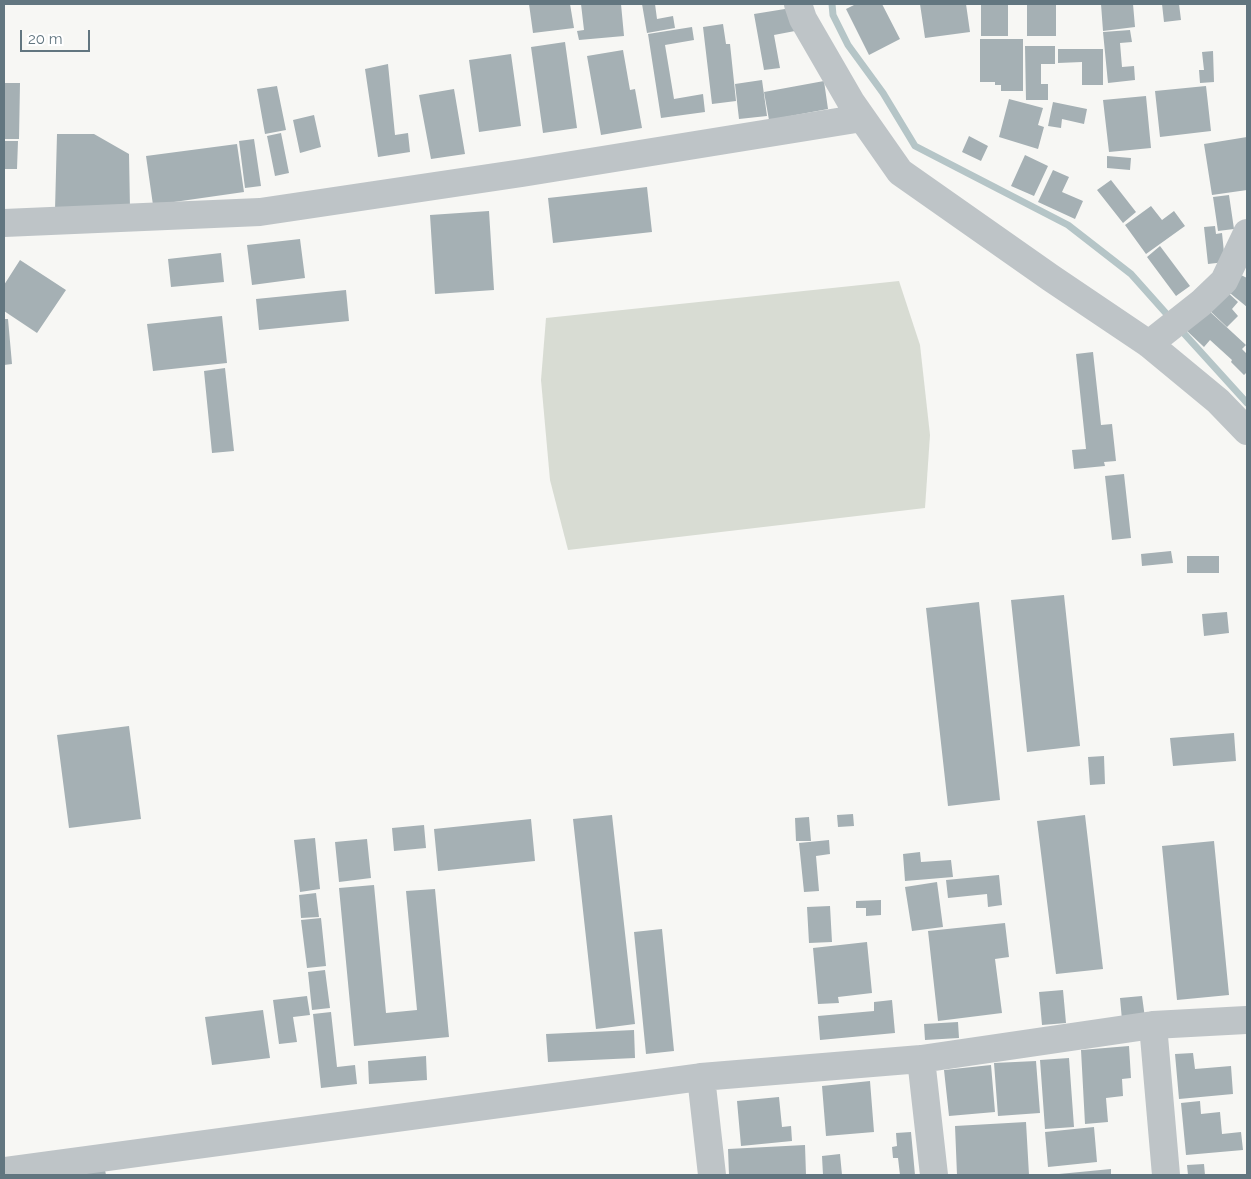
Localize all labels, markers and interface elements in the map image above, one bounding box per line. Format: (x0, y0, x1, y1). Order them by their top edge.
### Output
scale bar (22, 20, 92, 52)
text: 20 m (28, 30, 63, 48)

